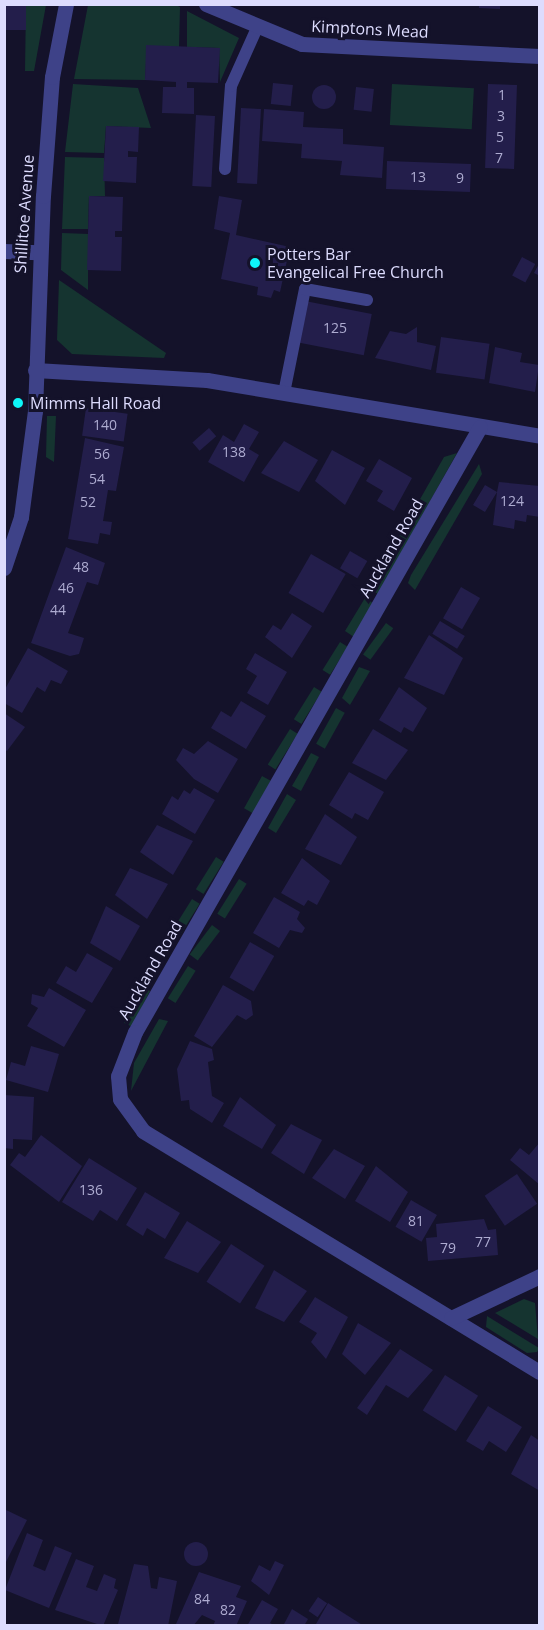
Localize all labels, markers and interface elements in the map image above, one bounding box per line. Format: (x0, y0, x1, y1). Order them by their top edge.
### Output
street label: Kimptons Mead (311, 16, 429, 42)
house number: 1 (498, 87, 506, 103)
house number: 3 (497, 108, 505, 124)
house number: 5 (496, 129, 504, 145)
house number: 7 (495, 150, 503, 166)
street label: Shillitoe Avenue (10, 154, 38, 274)
house number: 13 (410, 169, 426, 185)
house number: 9 (456, 170, 464, 186)
place label: Potters Bar Evangelical Free Church (267, 244, 444, 282)
marker: Potters Bar Evangelical Free Church (248, 256, 262, 270)
house number: 125 (323, 320, 347, 336)
place label: Mimms Hall Road (30, 393, 161, 413)
marker: Mimms Hall Road (11, 396, 25, 410)
house number: 140 (93, 417, 117, 433)
house number: 138 (222, 444, 246, 460)
house number: 56 (94, 446, 110, 462)
house number: 54 (89, 471, 105, 487)
house number: 124 (500, 493, 524, 509)
house number: 52 (80, 494, 96, 510)
street label: Auckland Road (355, 495, 427, 601)
house number: 48 (73, 559, 89, 575)
house number: 46 (58, 580, 74, 596)
house number: 44 (50, 602, 66, 618)
street label: Auckland Road (114, 917, 186, 1023)
house number: 136 (79, 1182, 103, 1198)
house number: 81 (408, 1213, 424, 1229)
house number: 77 (475, 1234, 491, 1250)
house number: 79 (440, 1240, 456, 1256)
house number: 84 (194, 1591, 210, 1607)
house number: 82 (220, 1602, 236, 1618)

